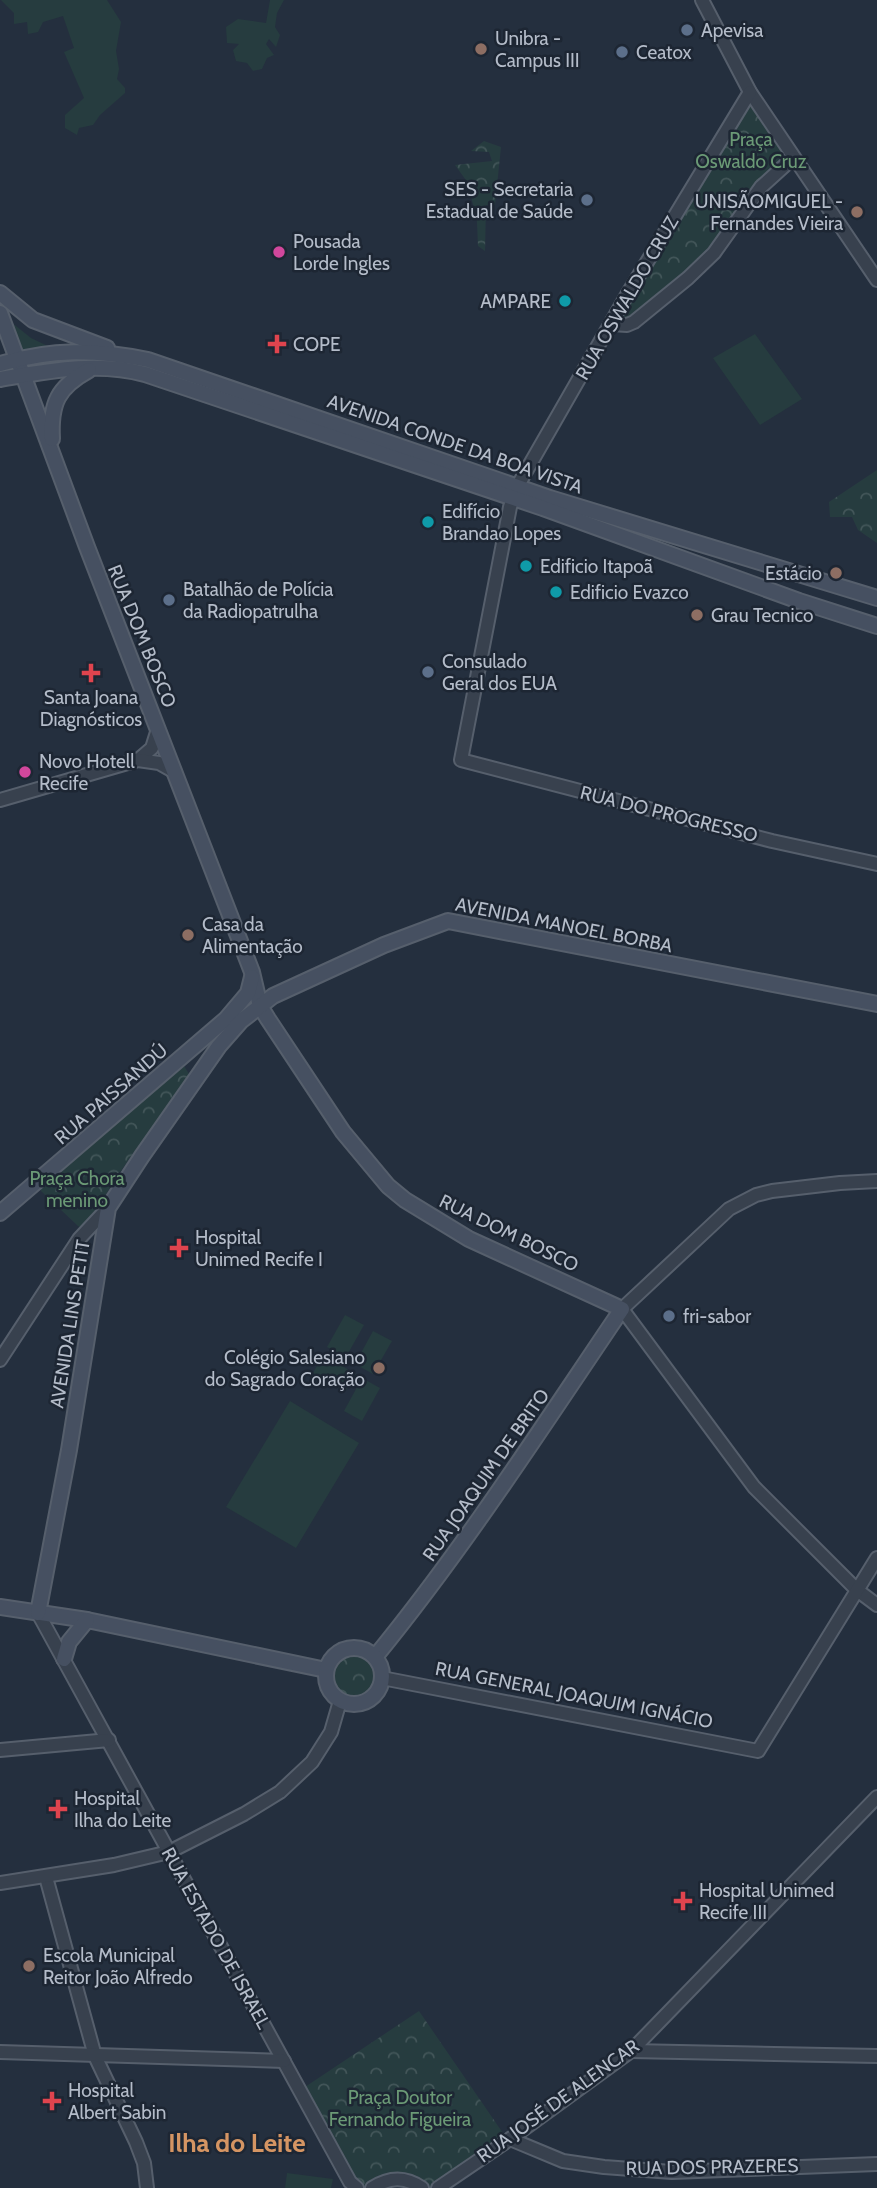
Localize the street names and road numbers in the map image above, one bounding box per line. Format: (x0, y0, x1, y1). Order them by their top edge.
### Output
street label: RUA OSWALDO CRUZ (571, 212, 684, 384)
street label: AVENIDA CONDE DA BOA VISTA (324, 389, 586, 499)
street label: RUA DOM BOSCO (103, 561, 181, 711)
street label: RUA DO PROGRESSO (578, 781, 760, 847)
street label: AVENIDA MANOEL BORBA (454, 893, 675, 957)
street label: RUA PAISSANDÚ (49, 1038, 172, 1149)
street label: RUA DOM BOSCO (436, 1189, 582, 1277)
street label: AVENIDA LINS PETIT (45, 1238, 95, 1410)
street label: RUA JOAQUIM DE BRITO (418, 1384, 554, 1566)
street label: RUA GENERAL JOAQUIM IGNÁCIO (433, 1656, 715, 1733)
street label: RUA ESTADO DE ISRAEL (157, 1843, 276, 2033)
street label: RUA JOSÉ DE ALENCAR (472, 2033, 644, 2168)
street label: RUA DOS PRAZERES (625, 2154, 799, 2180)

